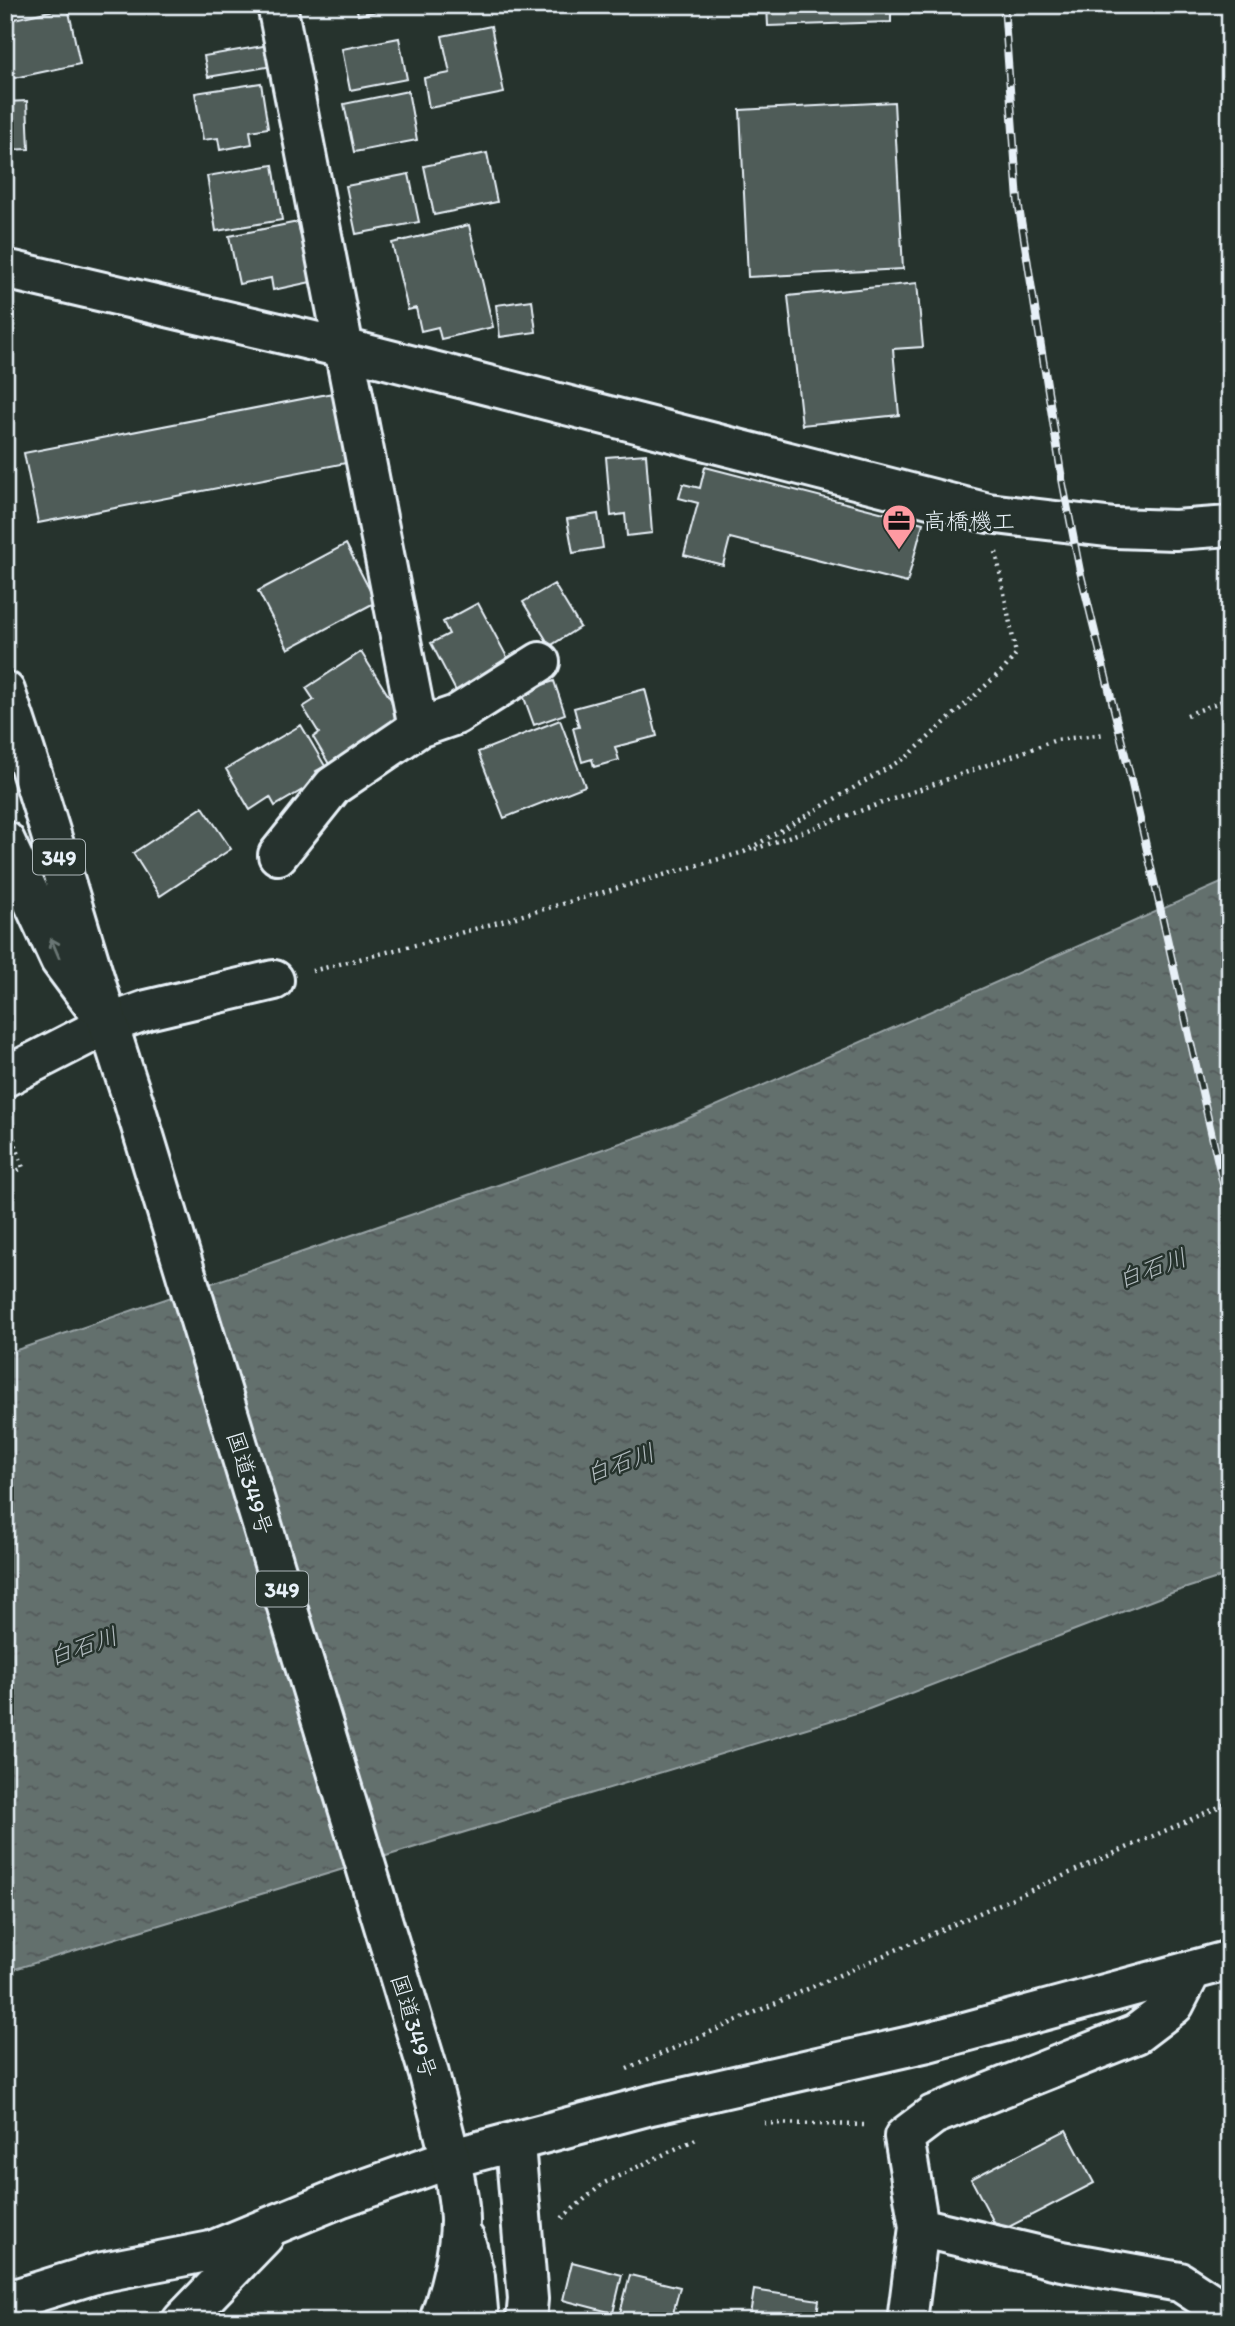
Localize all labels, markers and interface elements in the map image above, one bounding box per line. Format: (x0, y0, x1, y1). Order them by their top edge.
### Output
office icon: 高橋機工 (880, 502, 918, 551)
place label: 高橋機工 (923, 507, 1015, 535)
road number: 349 (33, 840, 85, 874)
one-way arrow (48, 938, 61, 959)
water label: 白石川 (1113, 1242, 1191, 1294)
street label: 国道349号 (221, 1428, 279, 1538)
water label: 白石川 (581, 1437, 659, 1489)
road number: 349 (256, 1572, 308, 1606)
water label: 白石川 (44, 1621, 122, 1671)
street label: 国道349号 (385, 1971, 443, 2081)

